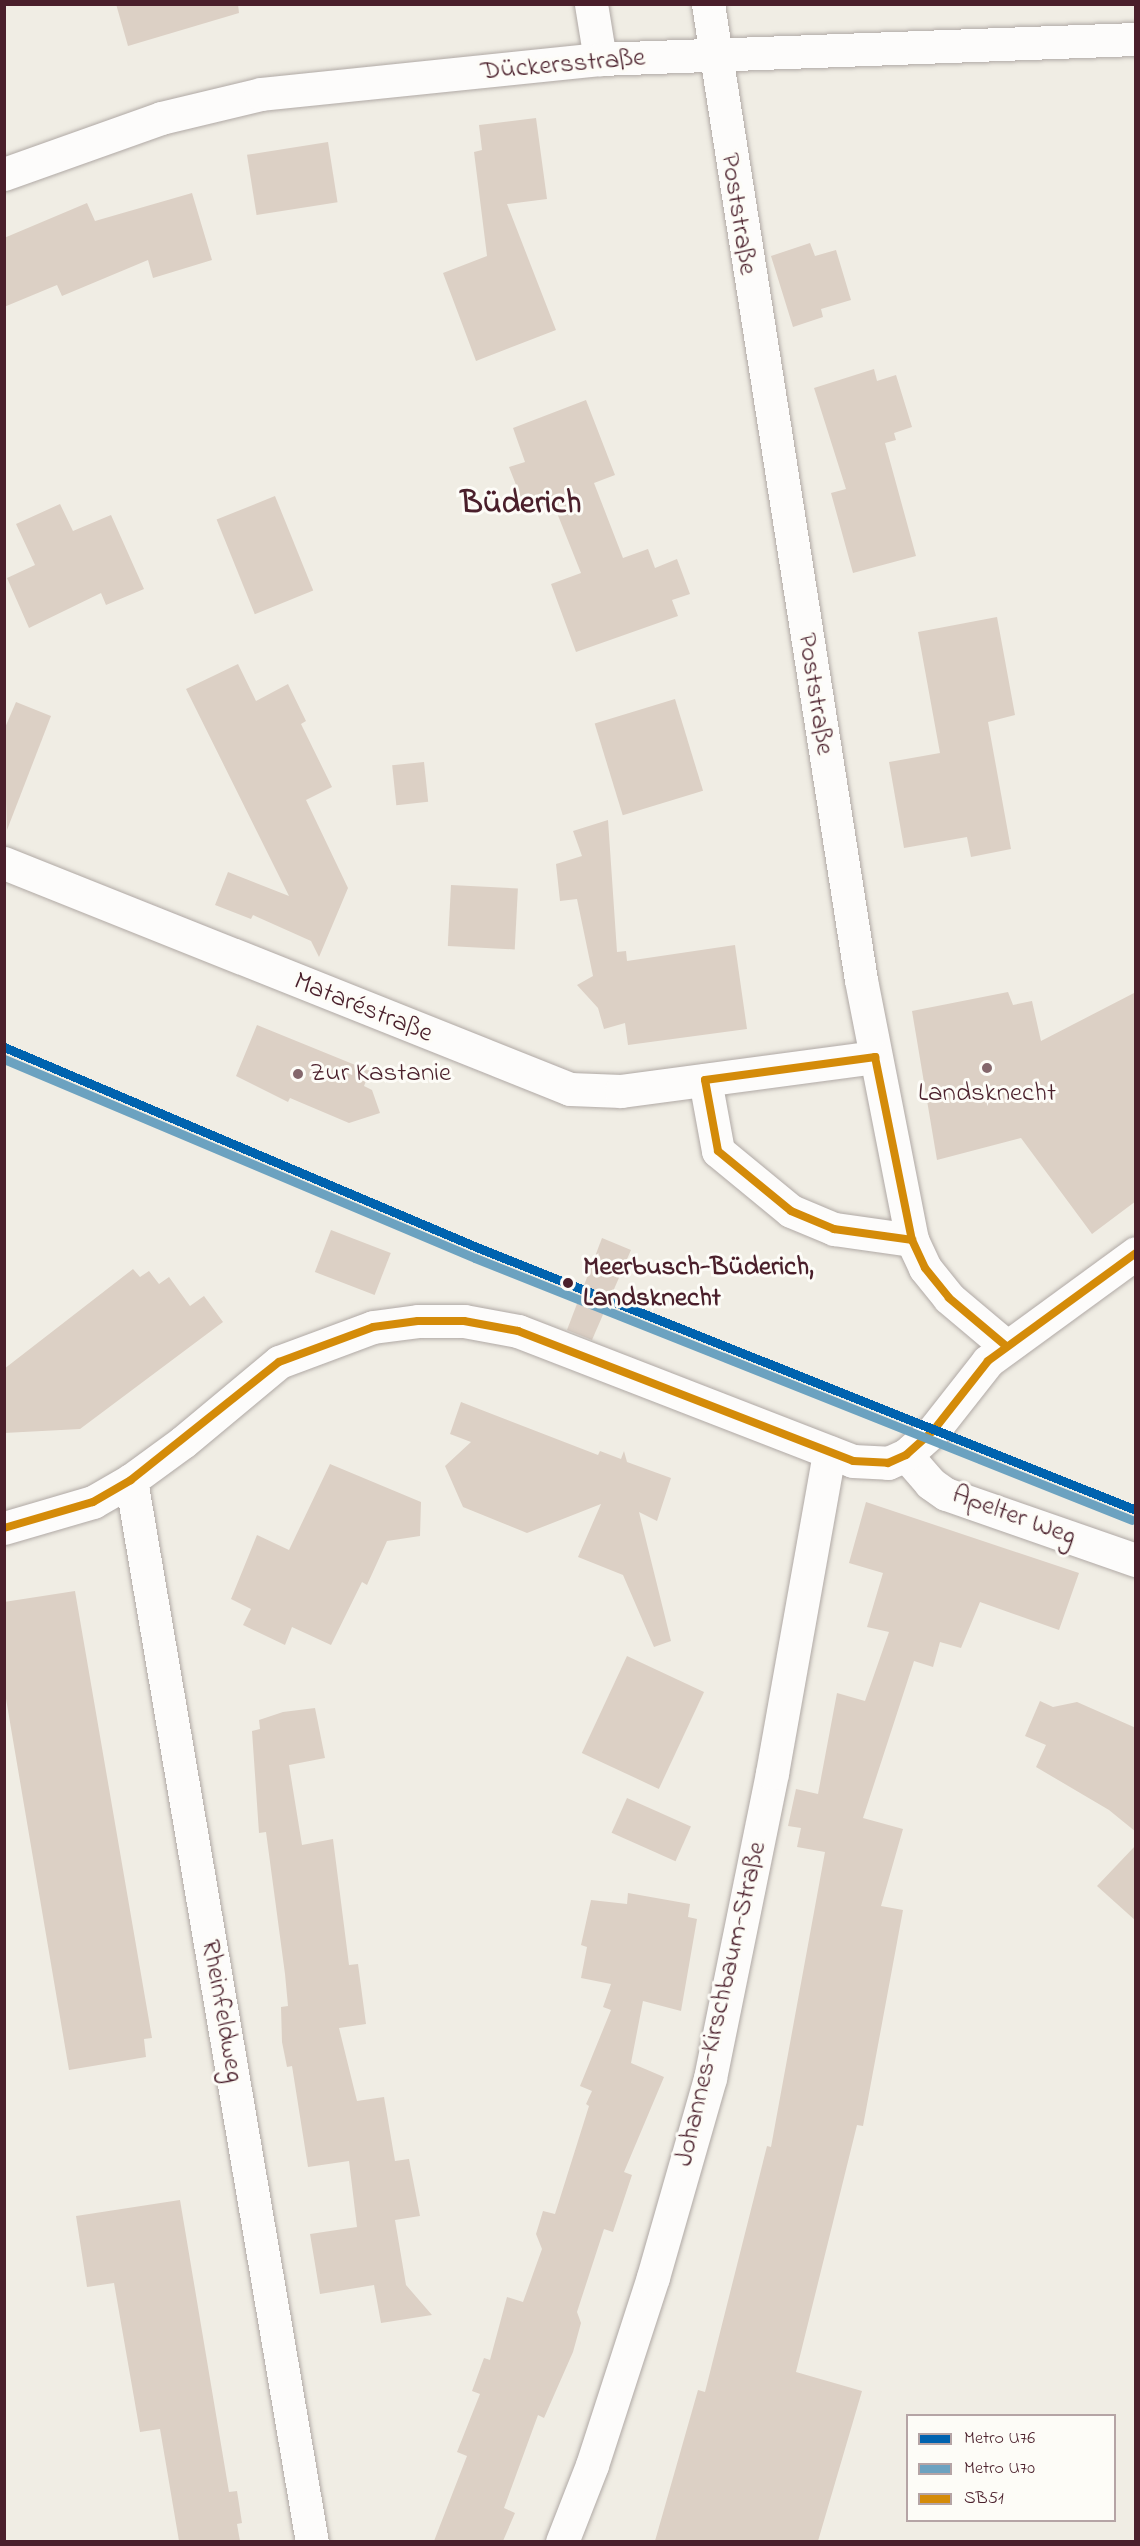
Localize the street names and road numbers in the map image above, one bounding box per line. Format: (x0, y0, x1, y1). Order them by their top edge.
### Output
street label: Dückersstraße (479, 42, 647, 88)
street label: Poststraße (712, 151, 764, 277)
street label: Poststraße (789, 631, 841, 757)
street label: Mataréstraße (289, 965, 437, 1051)
street label: Apelter Weg (948, 1479, 1080, 1553)
street label: Johannes-Kirschbaum-Straße (668, 1839, 774, 2169)
street label: Rheinfeldweg (194, 1937, 250, 2085)

